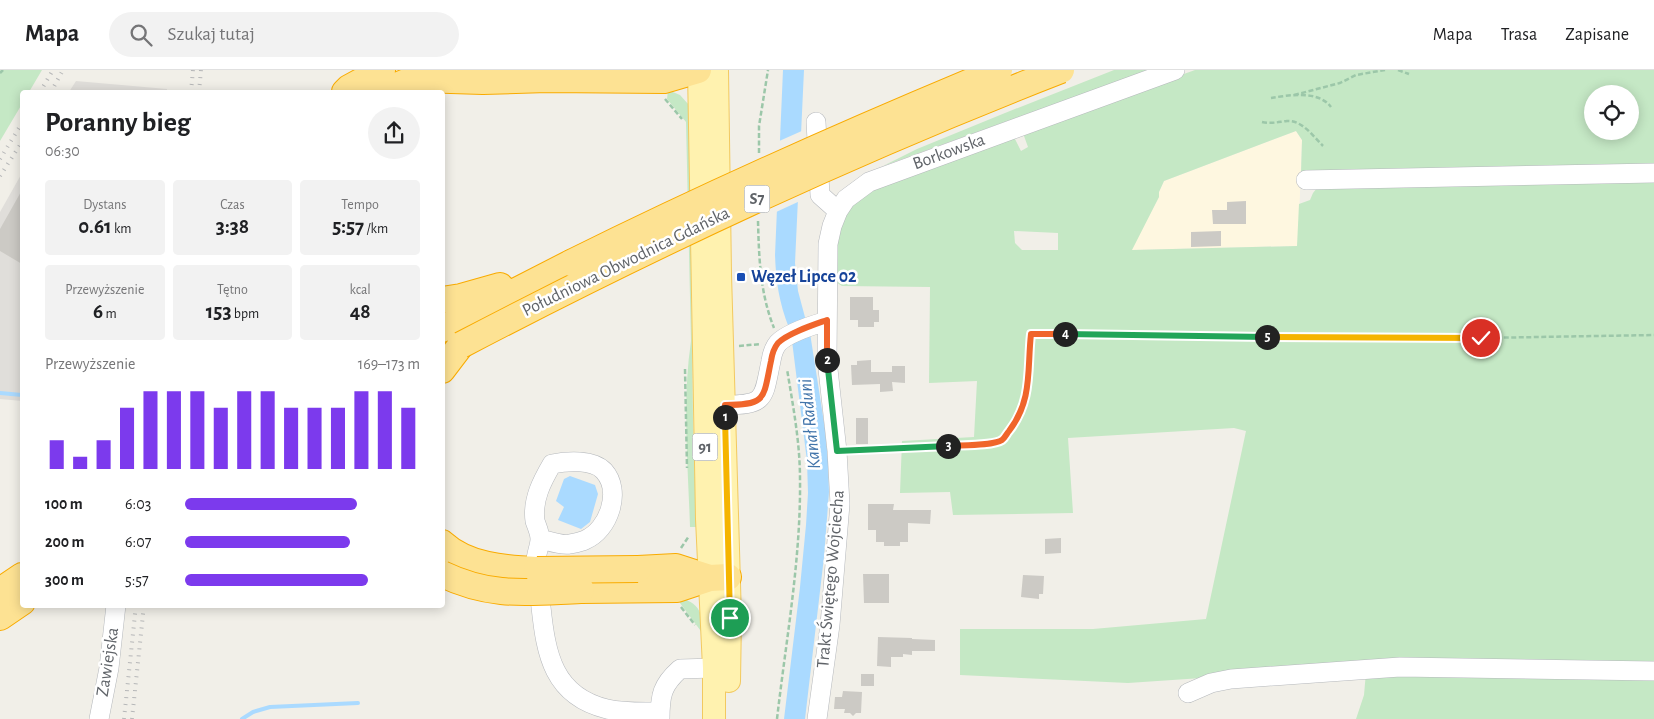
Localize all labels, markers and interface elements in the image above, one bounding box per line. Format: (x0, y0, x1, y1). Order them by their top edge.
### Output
search box (109, 12, 459, 57)
icon: search (127, 21, 155, 49)
text: Mapa (25, 22, 79, 46)
text: Szukaj tutaj (167, 25, 255, 44)
text: Mapa (1433, 26, 1473, 44)
text: Trasa (1501, 26, 1537, 44)
text: Zapisane (1565, 26, 1629, 44)
map controls (1584, 85, 1639, 140)
button: locate (1584, 85, 1639, 140)
button: share (368, 107, 420, 159)
text: Poranny bieg (45, 109, 191, 137)
street label: Borkowska (910, 131, 988, 173)
text: 06:30 (45, 143, 80, 159)
road number: S7 (744, 186, 770, 212)
text: Dystans (83, 198, 127, 212)
text: Czas (220, 198, 245, 212)
text: Tempo (341, 198, 379, 212)
street label: Południowa Obwodnica Gdańska (520, 204, 732, 320)
text: 0.61 (78, 216, 112, 237)
text: 3:38 (216, 216, 249, 237)
text: 5:57 (332, 216, 364, 237)
text: km (112, 222, 132, 236)
text: /km (364, 222, 388, 236)
place label: Węzeł Lipce 02 (751, 268, 857, 286)
marker: Węzeł Lipce 02 (735, 271, 747, 283)
text: Przewyższenie (65, 283, 144, 297)
text: Tętno (217, 283, 248, 297)
text: kcal (349, 283, 371, 297)
text: 6 (93, 301, 103, 322)
text: 153 (206, 301, 231, 322)
text: 48 (350, 301, 371, 322)
text: m (103, 307, 117, 321)
text: bpm (231, 307, 259, 321)
pin (1460, 317, 1502, 359)
pin: 4 (1052, 322, 1078, 346)
pin: 5 (1254, 324, 1280, 350)
icon: check (1467, 324, 1495, 352)
text: 4 (1062, 327, 1069, 341)
text: 5 (1264, 330, 1271, 344)
pin: 2 (814, 348, 840, 372)
text: 2 (824, 353, 831, 367)
text: Przewyższenie (45, 356, 135, 372)
text: 169–173 m (358, 356, 420, 372)
water label: Kanał Raduni (796, 378, 824, 470)
pin: 1 (712, 404, 738, 430)
text: 1 (723, 410, 728, 424)
road number: 91 (692, 434, 718, 461)
pin: 3 (936, 434, 960, 458)
text: 3 (945, 439, 952, 453)
street label: Trakt Świętego Wojciecha (811, 489, 848, 669)
text: 100 m (45, 496, 83, 512)
text: 6:03 (125, 496, 151, 512)
text: 200 m (45, 534, 85, 550)
text: 6:07 (125, 534, 151, 550)
text: 300 m (45, 572, 84, 588)
text: 5:57 (125, 572, 149, 588)
pin (709, 597, 751, 639)
icon: arrive (716, 604, 744, 632)
street label: Zawiejska (94, 626, 122, 698)

